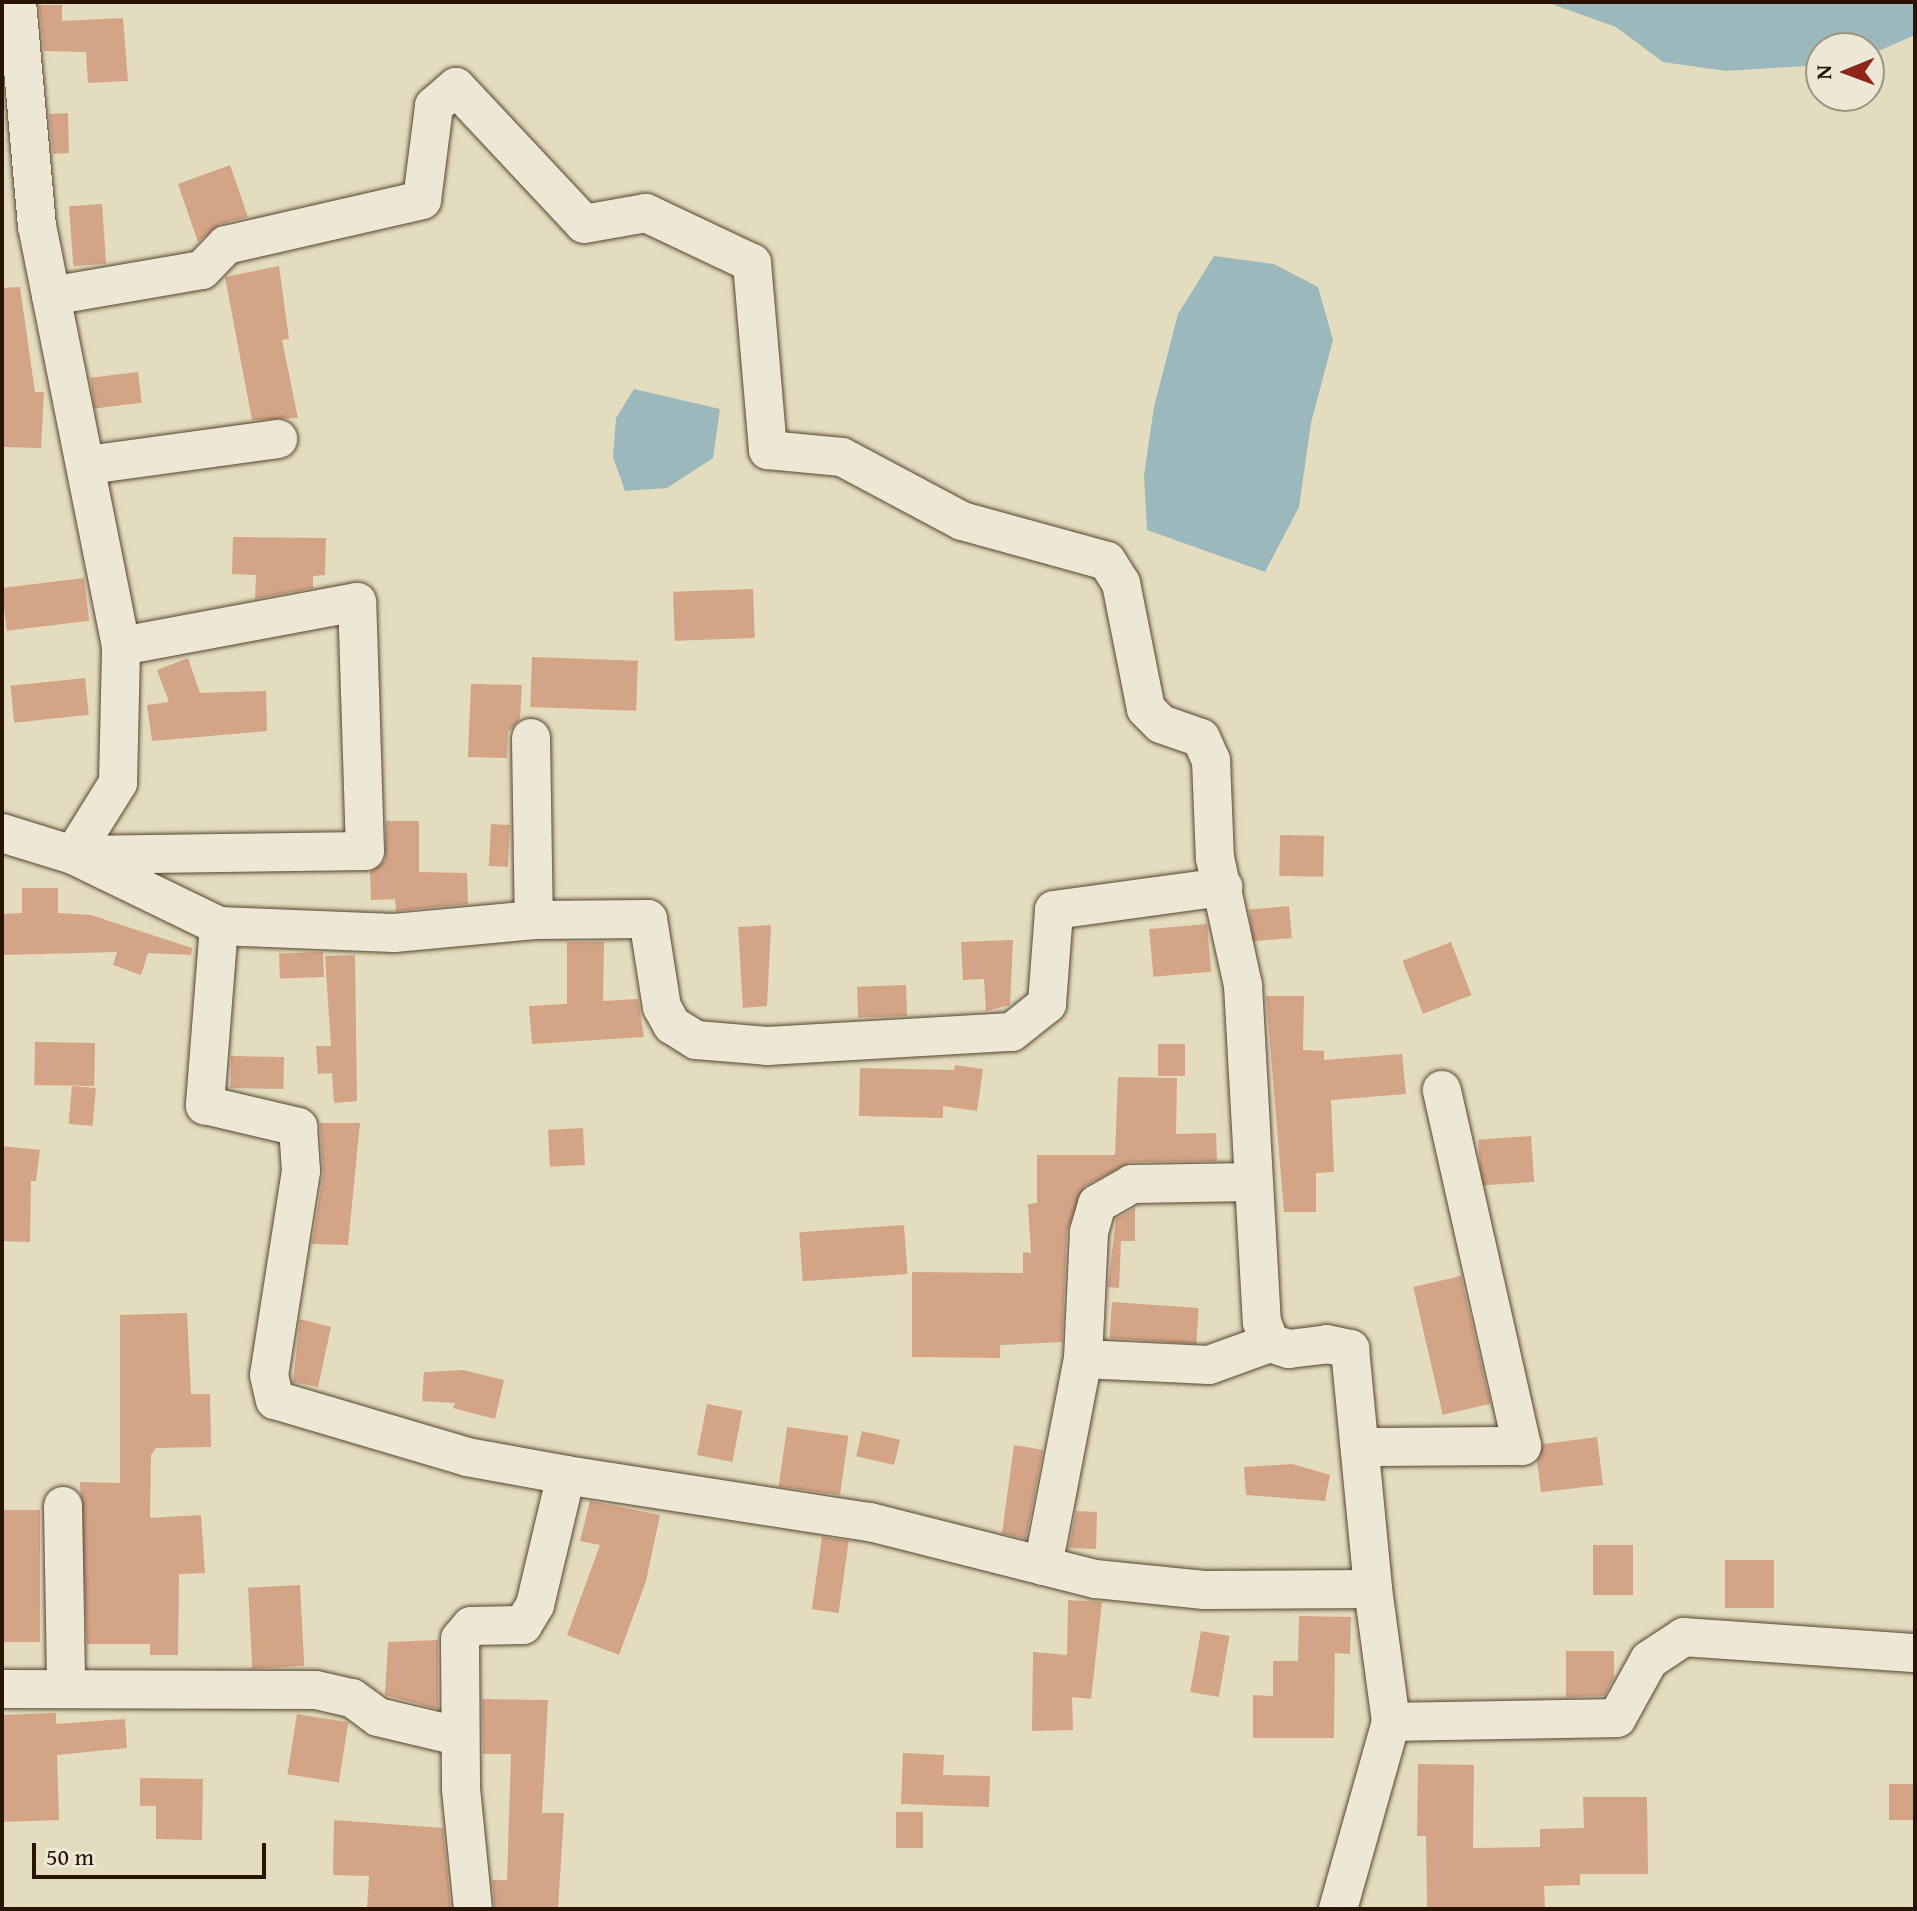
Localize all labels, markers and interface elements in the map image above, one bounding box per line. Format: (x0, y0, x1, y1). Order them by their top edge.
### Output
north arrow (1805, 32, 1885, 112)
text: N (1807, 65, 1839, 80)
scale bar (36, 1827, 270, 1877)
text: 50 m (46, 1839, 94, 1874)

